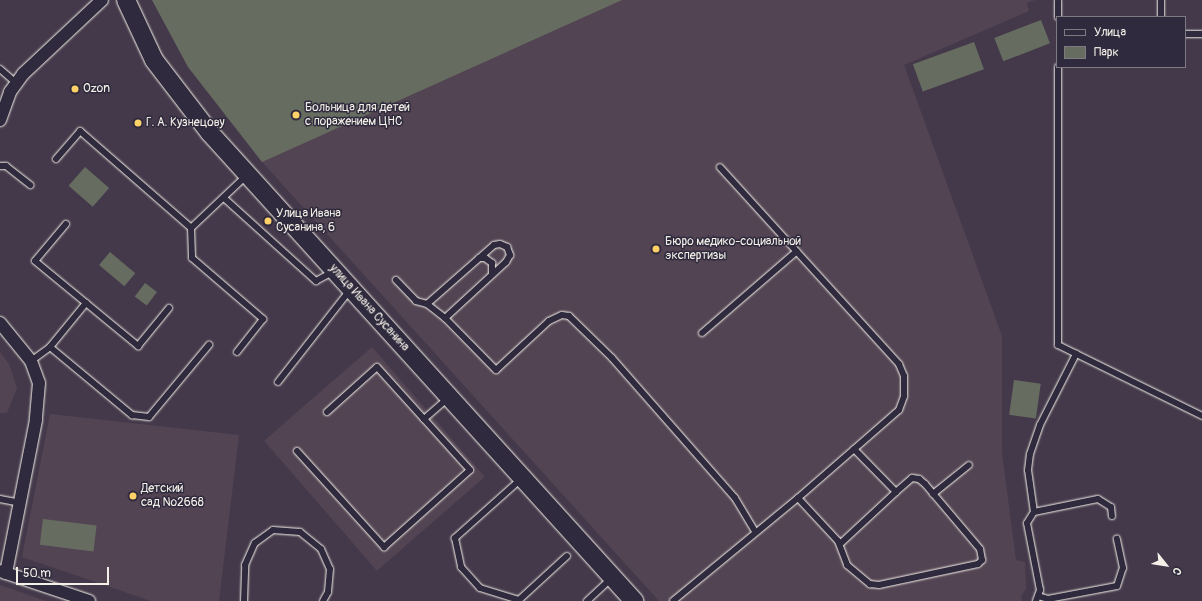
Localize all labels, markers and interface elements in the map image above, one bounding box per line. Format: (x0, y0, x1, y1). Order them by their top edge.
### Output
legend (1056, 16, 1186, 68)
text: Улица (1094, 25, 1126, 40)
text: Парк (1094, 45, 1119, 60)
place label: Ozon (83, 82, 110, 96)
marker: Ozon (70, 84, 80, 94)
place label: Больница для детей с поражением ЦНС (305, 101, 410, 129)
marker: Больница для детей с поражением ЦНС (290, 109, 302, 121)
place label: Г. А. Кузнецову (146, 116, 225, 130)
marker: Г. А. Кузнецову (133, 118, 143, 128)
place label: Улица Ивана Сусанина, 6 (276, 207, 341, 235)
marker: Улица Ивана Сусанина, 6 (263, 216, 273, 226)
place label: Бюро медико-социальной экспертизы (665, 235, 801, 263)
marker: Бюро медико-социальной экспертизы (650, 243, 662, 255)
street label: улица Ивана Сусанина (326, 261, 412, 355)
place label: Детский сад №2668 (141, 482, 204, 510)
marker: Детский сад №2668 (128, 491, 138, 501)
north arrow (1146, 545, 1186, 585)
scale bar (18, 559, 111, 585)
text: С (1170, 565, 1184, 577)
text: 50 m (23, 566, 51, 581)

